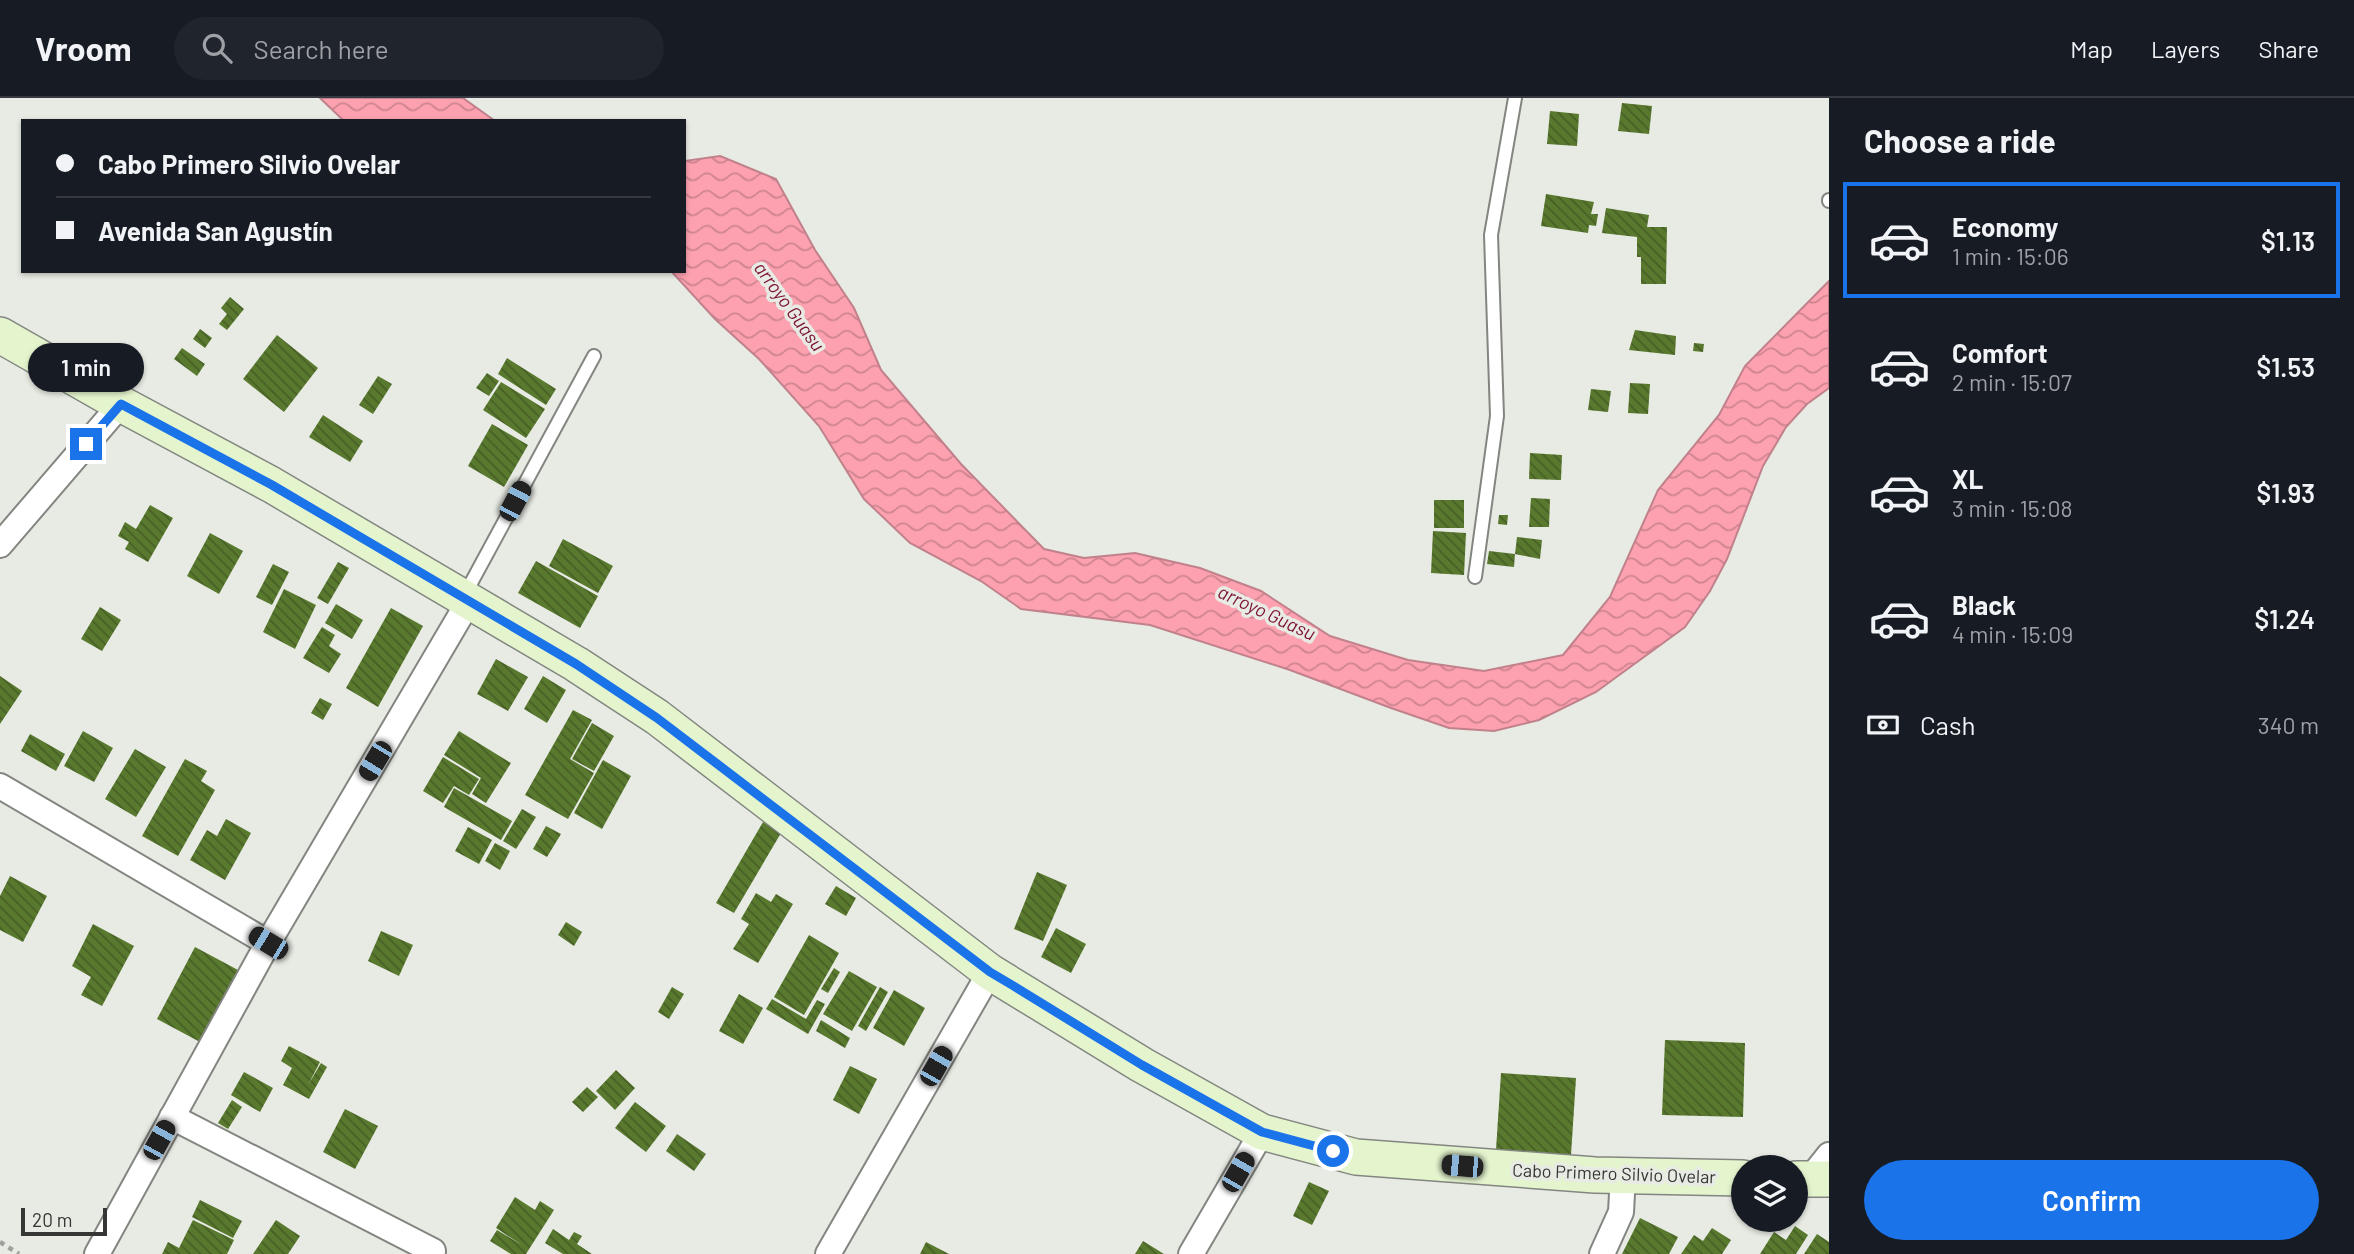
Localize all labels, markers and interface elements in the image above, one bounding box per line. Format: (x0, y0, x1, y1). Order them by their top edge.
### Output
search box (174, 17, 664, 80)
text: Vroom (35, 28, 132, 68)
icon: search (198, 29, 236, 67)
text: Search here (254, 33, 389, 64)
text: Map (2070, 34, 2113, 63)
text: Layers (2151, 34, 2220, 63)
text: Share (2258, 34, 2319, 63)
text: Choose a ride (1864, 121, 2056, 159)
text: Cabo Primero Silvio Ovelar (98, 148, 400, 179)
icon: car (1868, 209, 1931, 272)
text: Economy (1952, 211, 2058, 242)
text: Avenida San Agustín (98, 215, 333, 246)
text: $1.13 (2261, 225, 2315, 256)
text: 1 min · 15:06 (1952, 242, 2068, 270)
water label: arroyo Guasu (750, 257, 830, 355)
icon: car (1868, 335, 1931, 398)
text: Comfort (1952, 337, 2048, 368)
callout: 1 min (28, 342, 144, 392)
text: $1.53 (2256, 351, 2315, 382)
text: 1 min (61, 353, 111, 381)
text: 2 min · 15:07 (1952, 368, 2072, 396)
route end (70, 428, 102, 460)
icon: car (1868, 461, 1931, 524)
text: XL (1952, 463, 1983, 494)
text: $1.93 (2256, 477, 2315, 508)
car (496, 478, 535, 524)
text: 3 min · 15:08 (1952, 494, 2072, 522)
water label: arroyo Guasu (1215, 579, 1320, 645)
icon: car (1868, 587, 1931, 650)
text: Black (1952, 589, 2016, 620)
text: $1.24 (2254, 603, 2315, 634)
text: 4 min · 15:09 (1952, 620, 2073, 648)
icon: cash (1864, 706, 1902, 744)
text: Cash (1920, 709, 1975, 740)
text: 340 m (2258, 711, 2319, 739)
car (356, 738, 395, 784)
car (245, 923, 292, 963)
car (917, 1043, 956, 1089)
car (140, 1117, 179, 1163)
route start (1317, 1135, 1349, 1167)
car (1219, 1149, 1258, 1195)
car (1441, 1154, 1484, 1178)
map controls (1731, 1155, 1808, 1232)
button: layers (1731, 1155, 1808, 1232)
street label: Cabo Primero Silvio Ovelar (1512, 1158, 1717, 1188)
button: Confirm (1864, 1160, 2319, 1240)
scale bar (21, 1205, 107, 1237)
text: 20 m (32, 1208, 72, 1231)

